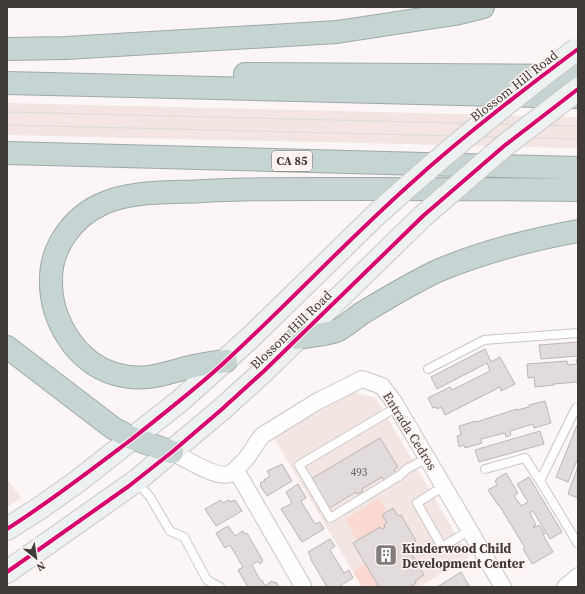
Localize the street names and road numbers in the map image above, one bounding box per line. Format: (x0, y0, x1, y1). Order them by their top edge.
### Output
street label: Blossom Hill Road (467, 46, 562, 126)
road number: CA 85 (272, 151, 312, 171)
street label: Blossom Hill Road (247, 286, 336, 373)
street label: Entrada Cedros (379, 389, 441, 474)

